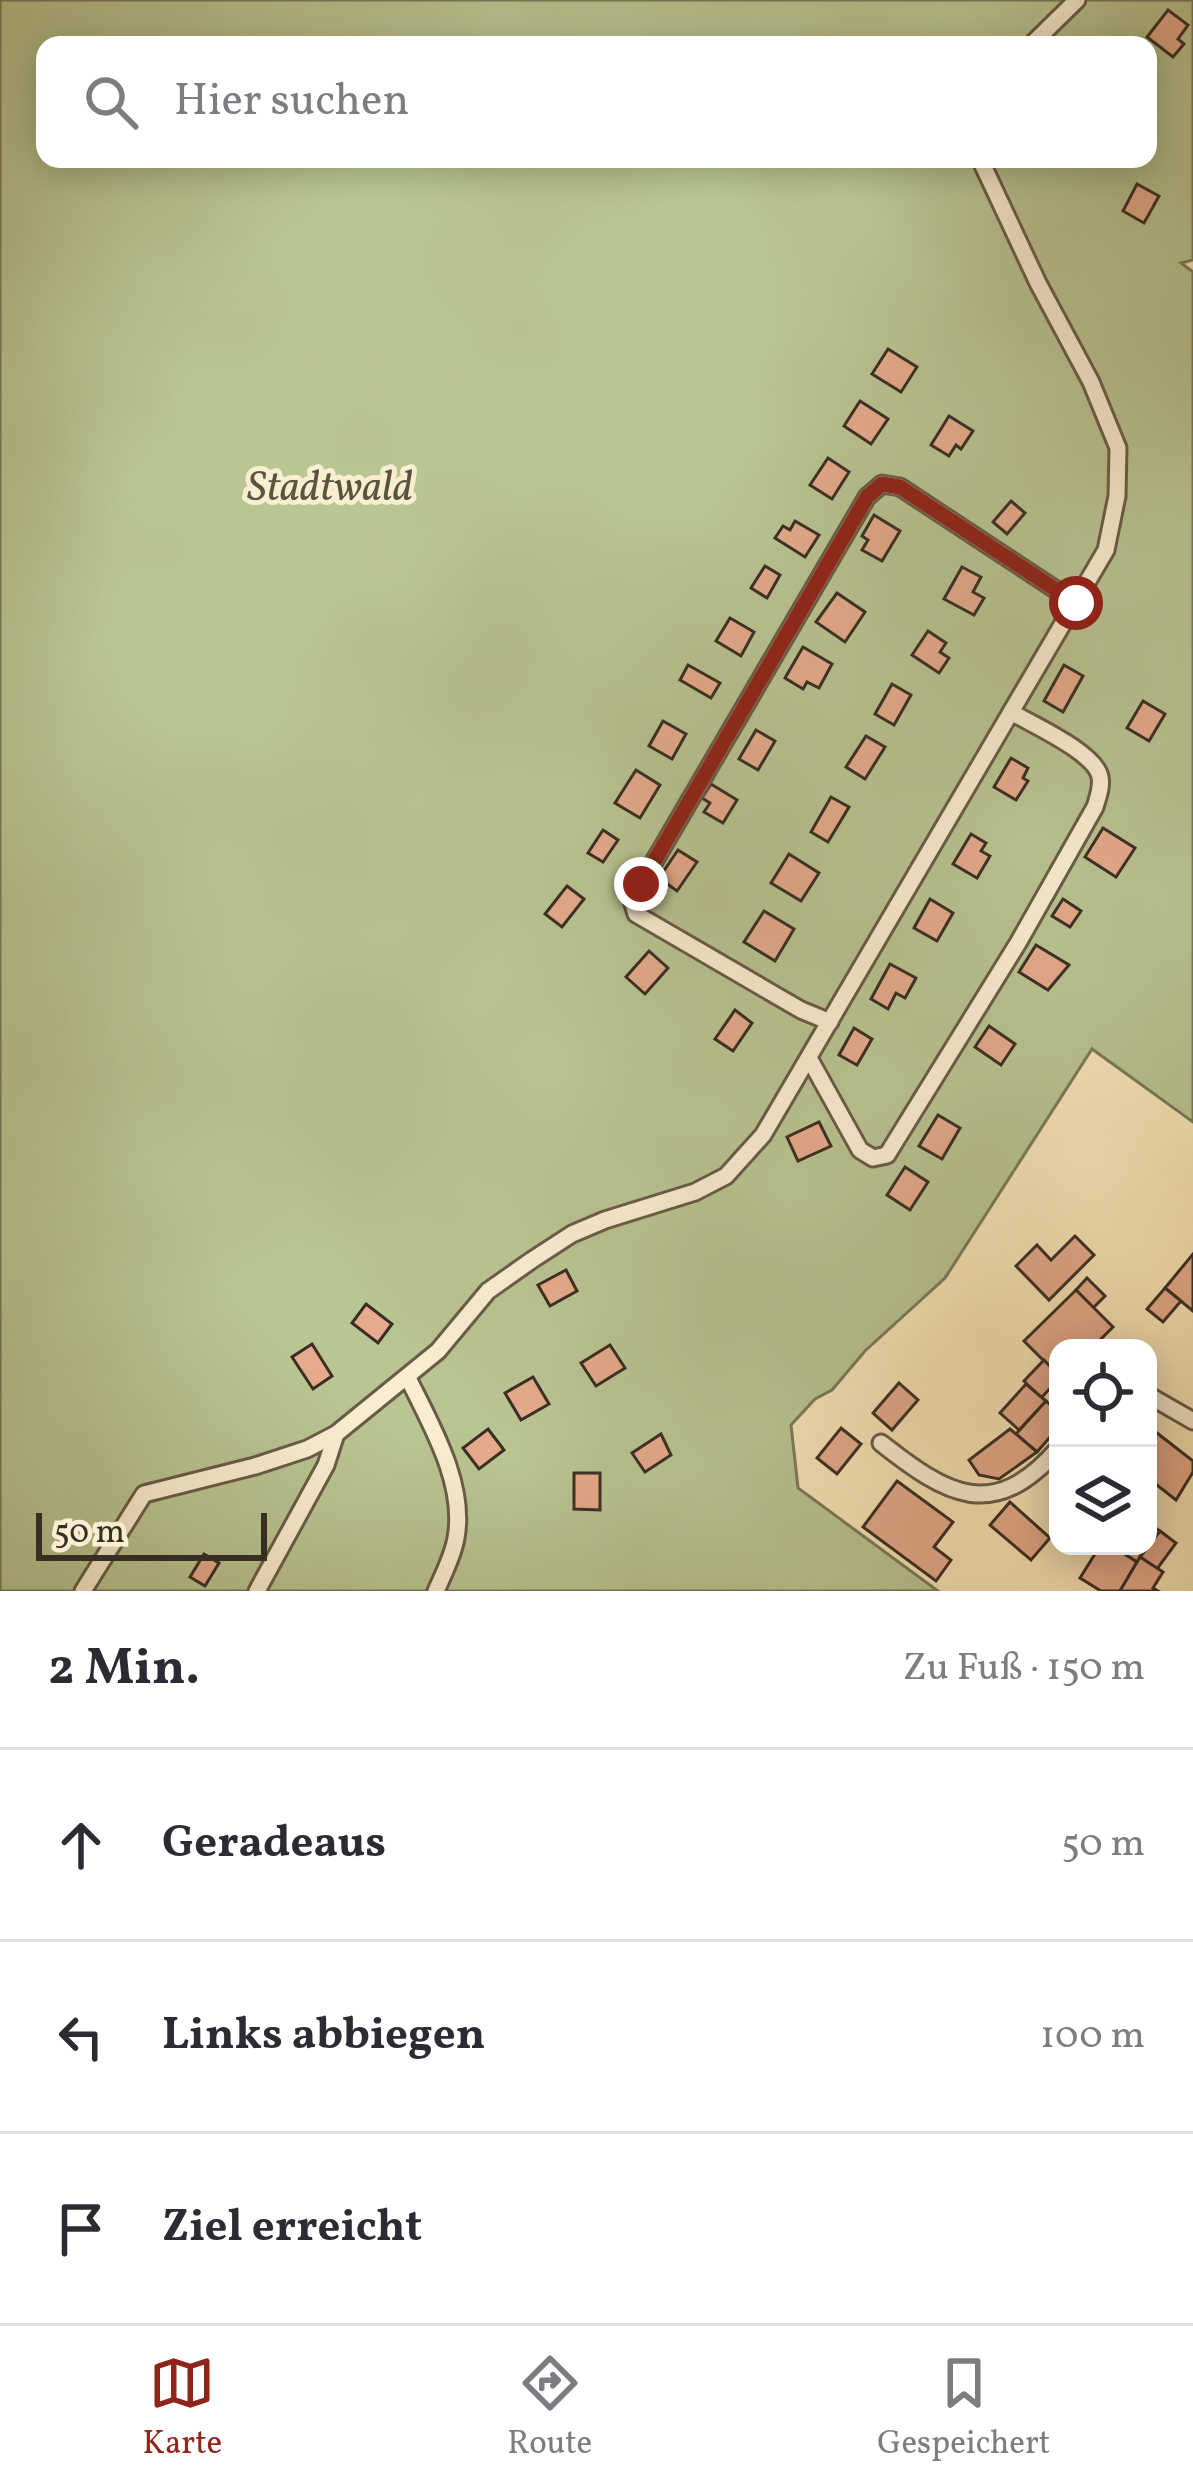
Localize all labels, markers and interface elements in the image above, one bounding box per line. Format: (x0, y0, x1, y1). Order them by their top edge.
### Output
search box (36, 36, 1157, 168)
icon: search (78, 69, 144, 135)
text: Hier suchen (174, 71, 409, 134)
park label: Stadtwald (247, 460, 413, 519)
route start (1049, 576, 1103, 630)
route end (614, 857, 668, 911)
map controls (1049, 1339, 1157, 1555)
button: locate (1049, 1339, 1157, 1447)
button: layers (1049, 1447, 1157, 1555)
scale bar (36, 1507, 267, 1560)
text: 50 m (54, 1511, 125, 1557)
text: 2 Min. (48, 1634, 200, 1705)
text: Zu Fuß · 150 m (902, 1642, 1145, 1696)
icon: ahead (48, 1812, 114, 1878)
text: Geradeaus (162, 1813, 386, 1876)
text: 50 m (1061, 1818, 1145, 1872)
icon: left (48, 2004, 114, 2070)
text: Links abbiegen (162, 2005, 485, 2068)
text: 100 m (1040, 2010, 1145, 2064)
icon: arrive (48, 2196, 114, 2262)
text: Ziel erreicht (162, 2197, 422, 2260)
tab: Karte (143, 2350, 222, 2468)
tab: Route (507, 2350, 592, 2468)
tab: Gespeichert (877, 2350, 1050, 2468)

